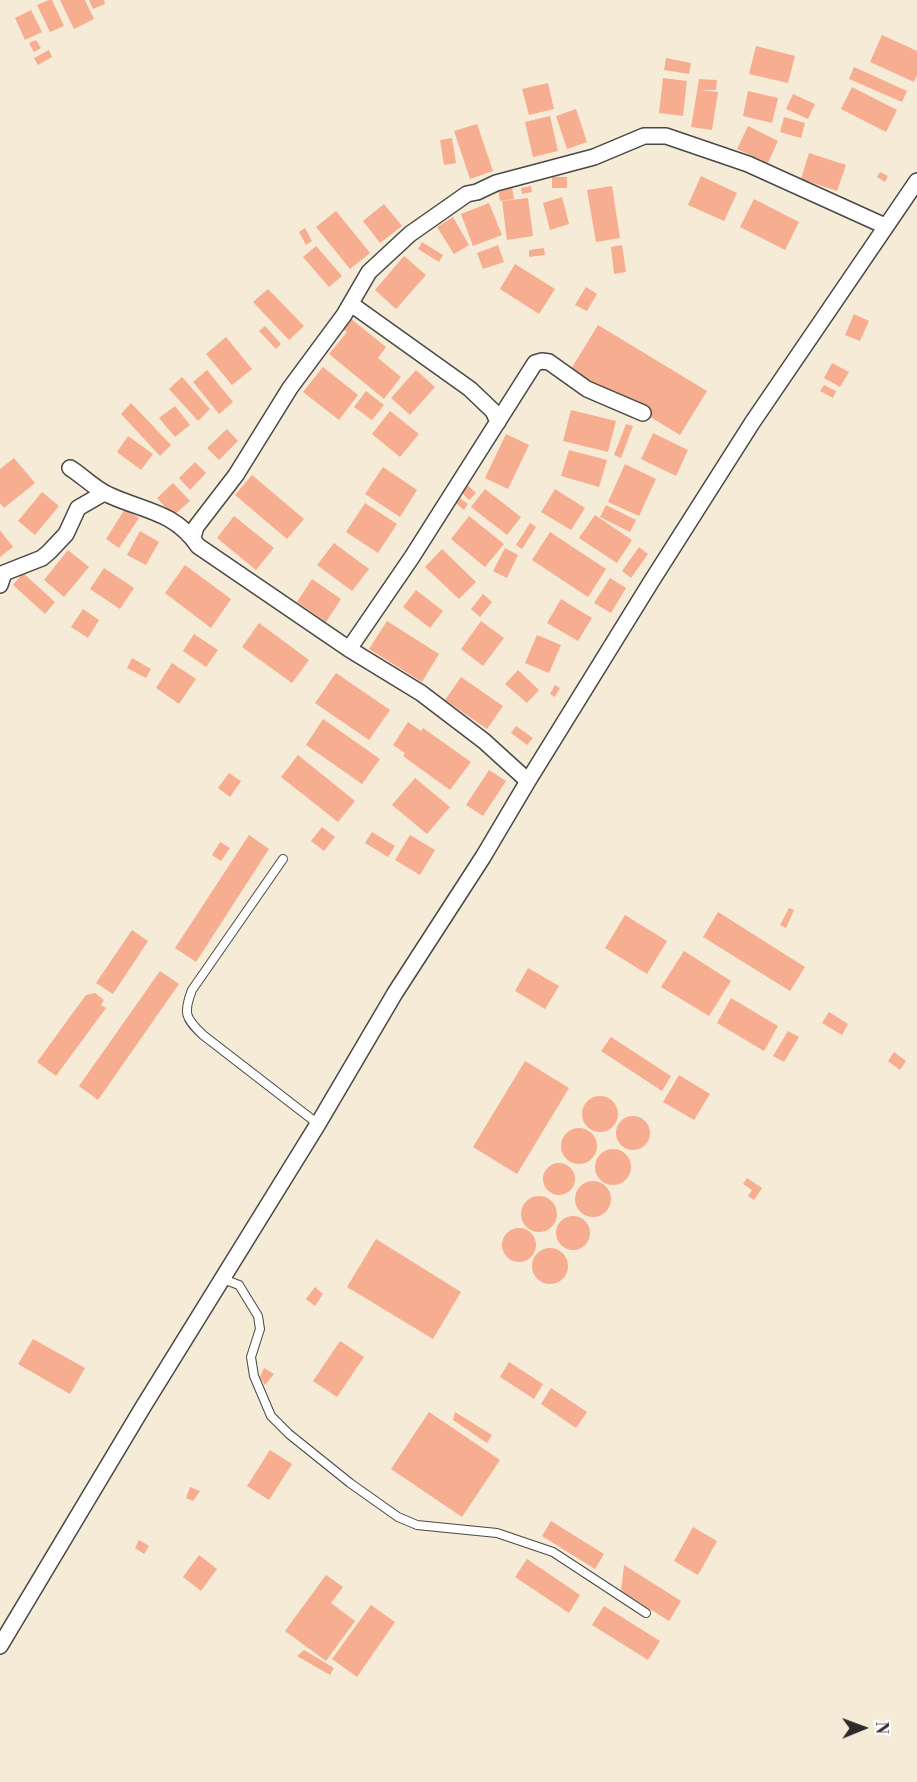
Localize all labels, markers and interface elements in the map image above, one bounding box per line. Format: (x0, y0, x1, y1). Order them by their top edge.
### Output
north arrow (833, 1698, 893, 1758)
text: N (871, 1721, 891, 1734)

